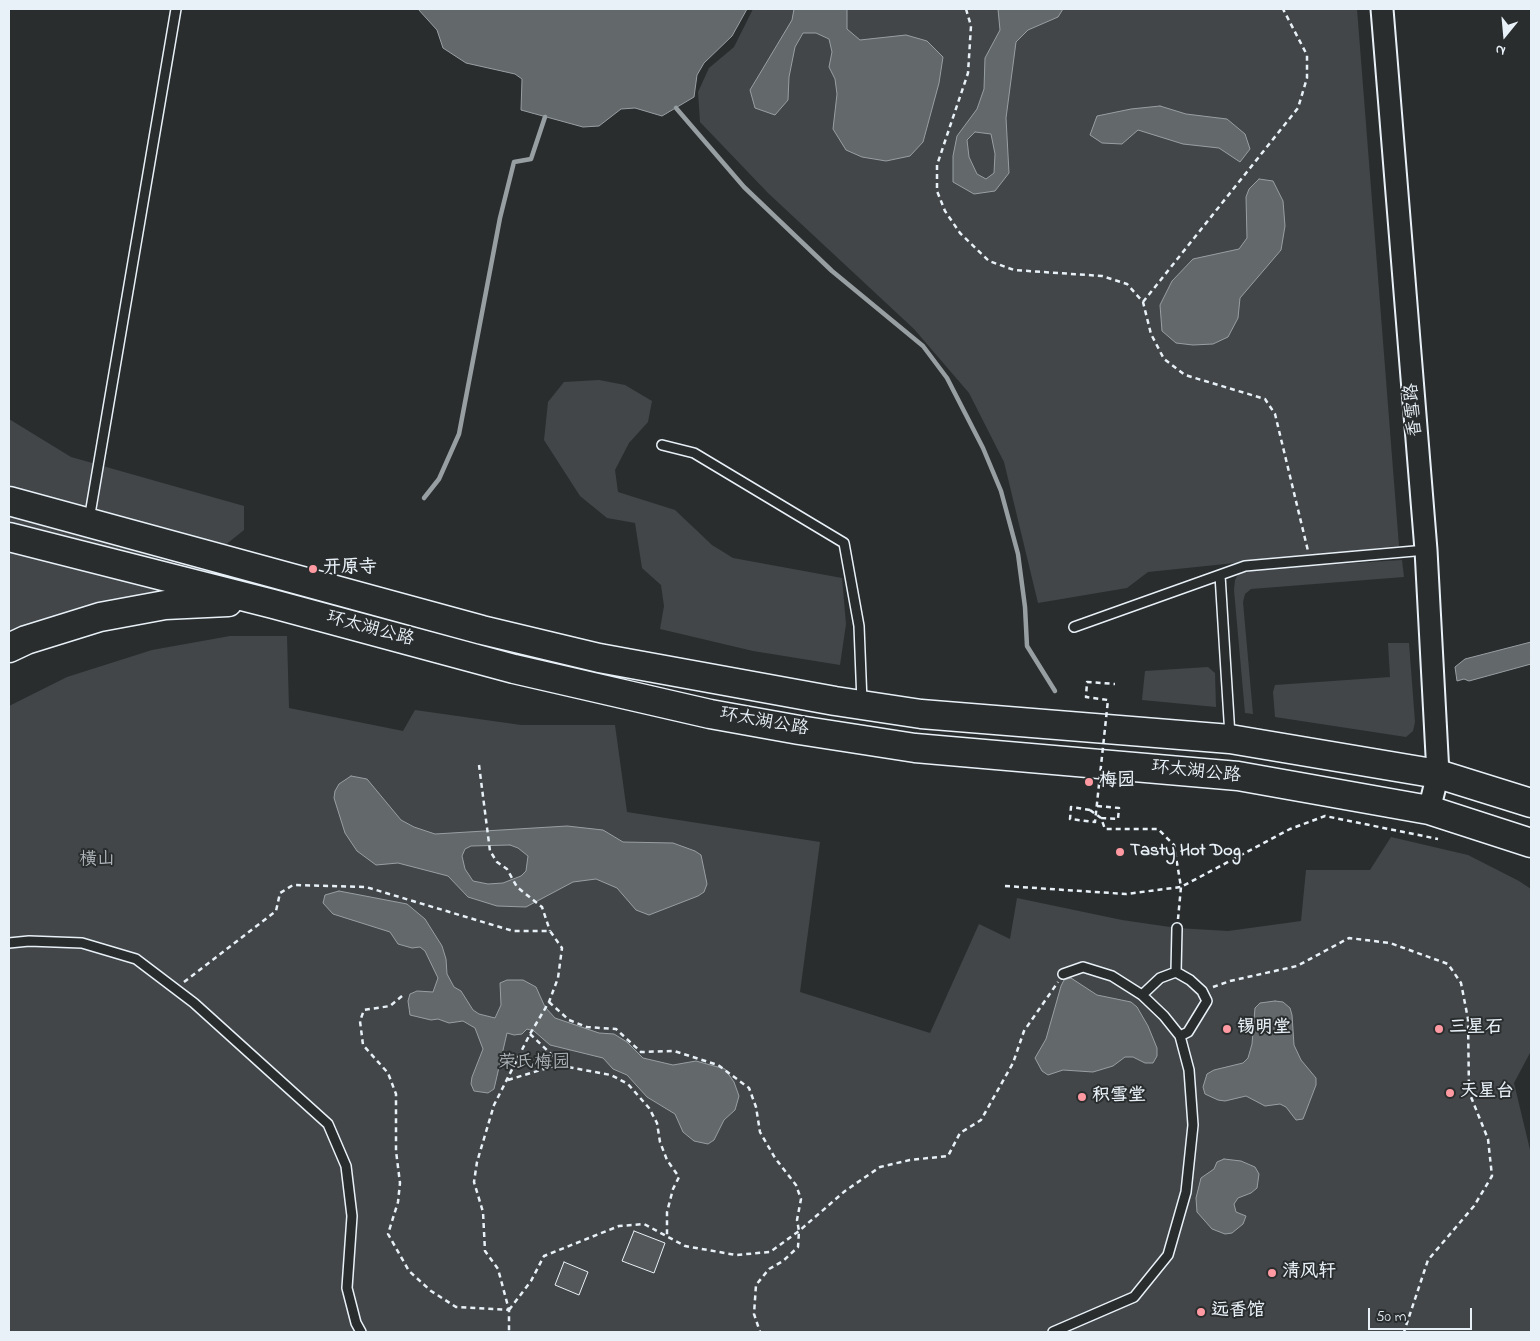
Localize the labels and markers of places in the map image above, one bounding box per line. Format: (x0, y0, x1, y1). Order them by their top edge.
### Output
place label: 开原寺 (323, 558, 377, 580)
marker: 开原寺 (307, 563, 319, 575)
place label: 梅园 (1099, 771, 1135, 793)
marker: 梅园 (1083, 776, 1095, 788)
place label: Tasty Hot Dog (1130, 841, 1241, 863)
marker: Tasty Hot Dog (1114, 846, 1126, 858)
place label: 锡明堂 (1237, 1018, 1291, 1040)
place label: 三星石 (1449, 1018, 1503, 1040)
marker: 锡明堂 (1221, 1023, 1233, 1035)
marker: 三星石 (1433, 1023, 1445, 1035)
place label: 天星台 (1460, 1082, 1514, 1104)
place label: 积雪堂 (1092, 1086, 1146, 1108)
marker: 天星台 (1444, 1087, 1456, 1099)
marker: 积雪堂 (1076, 1091, 1088, 1103)
place label: 清风轩 (1282, 1262, 1336, 1284)
marker: 清风轩 (1266, 1267, 1278, 1279)
place label: 远香馆 (1211, 1301, 1265, 1323)
marker: 远香馆 (1195, 1306, 1207, 1318)

